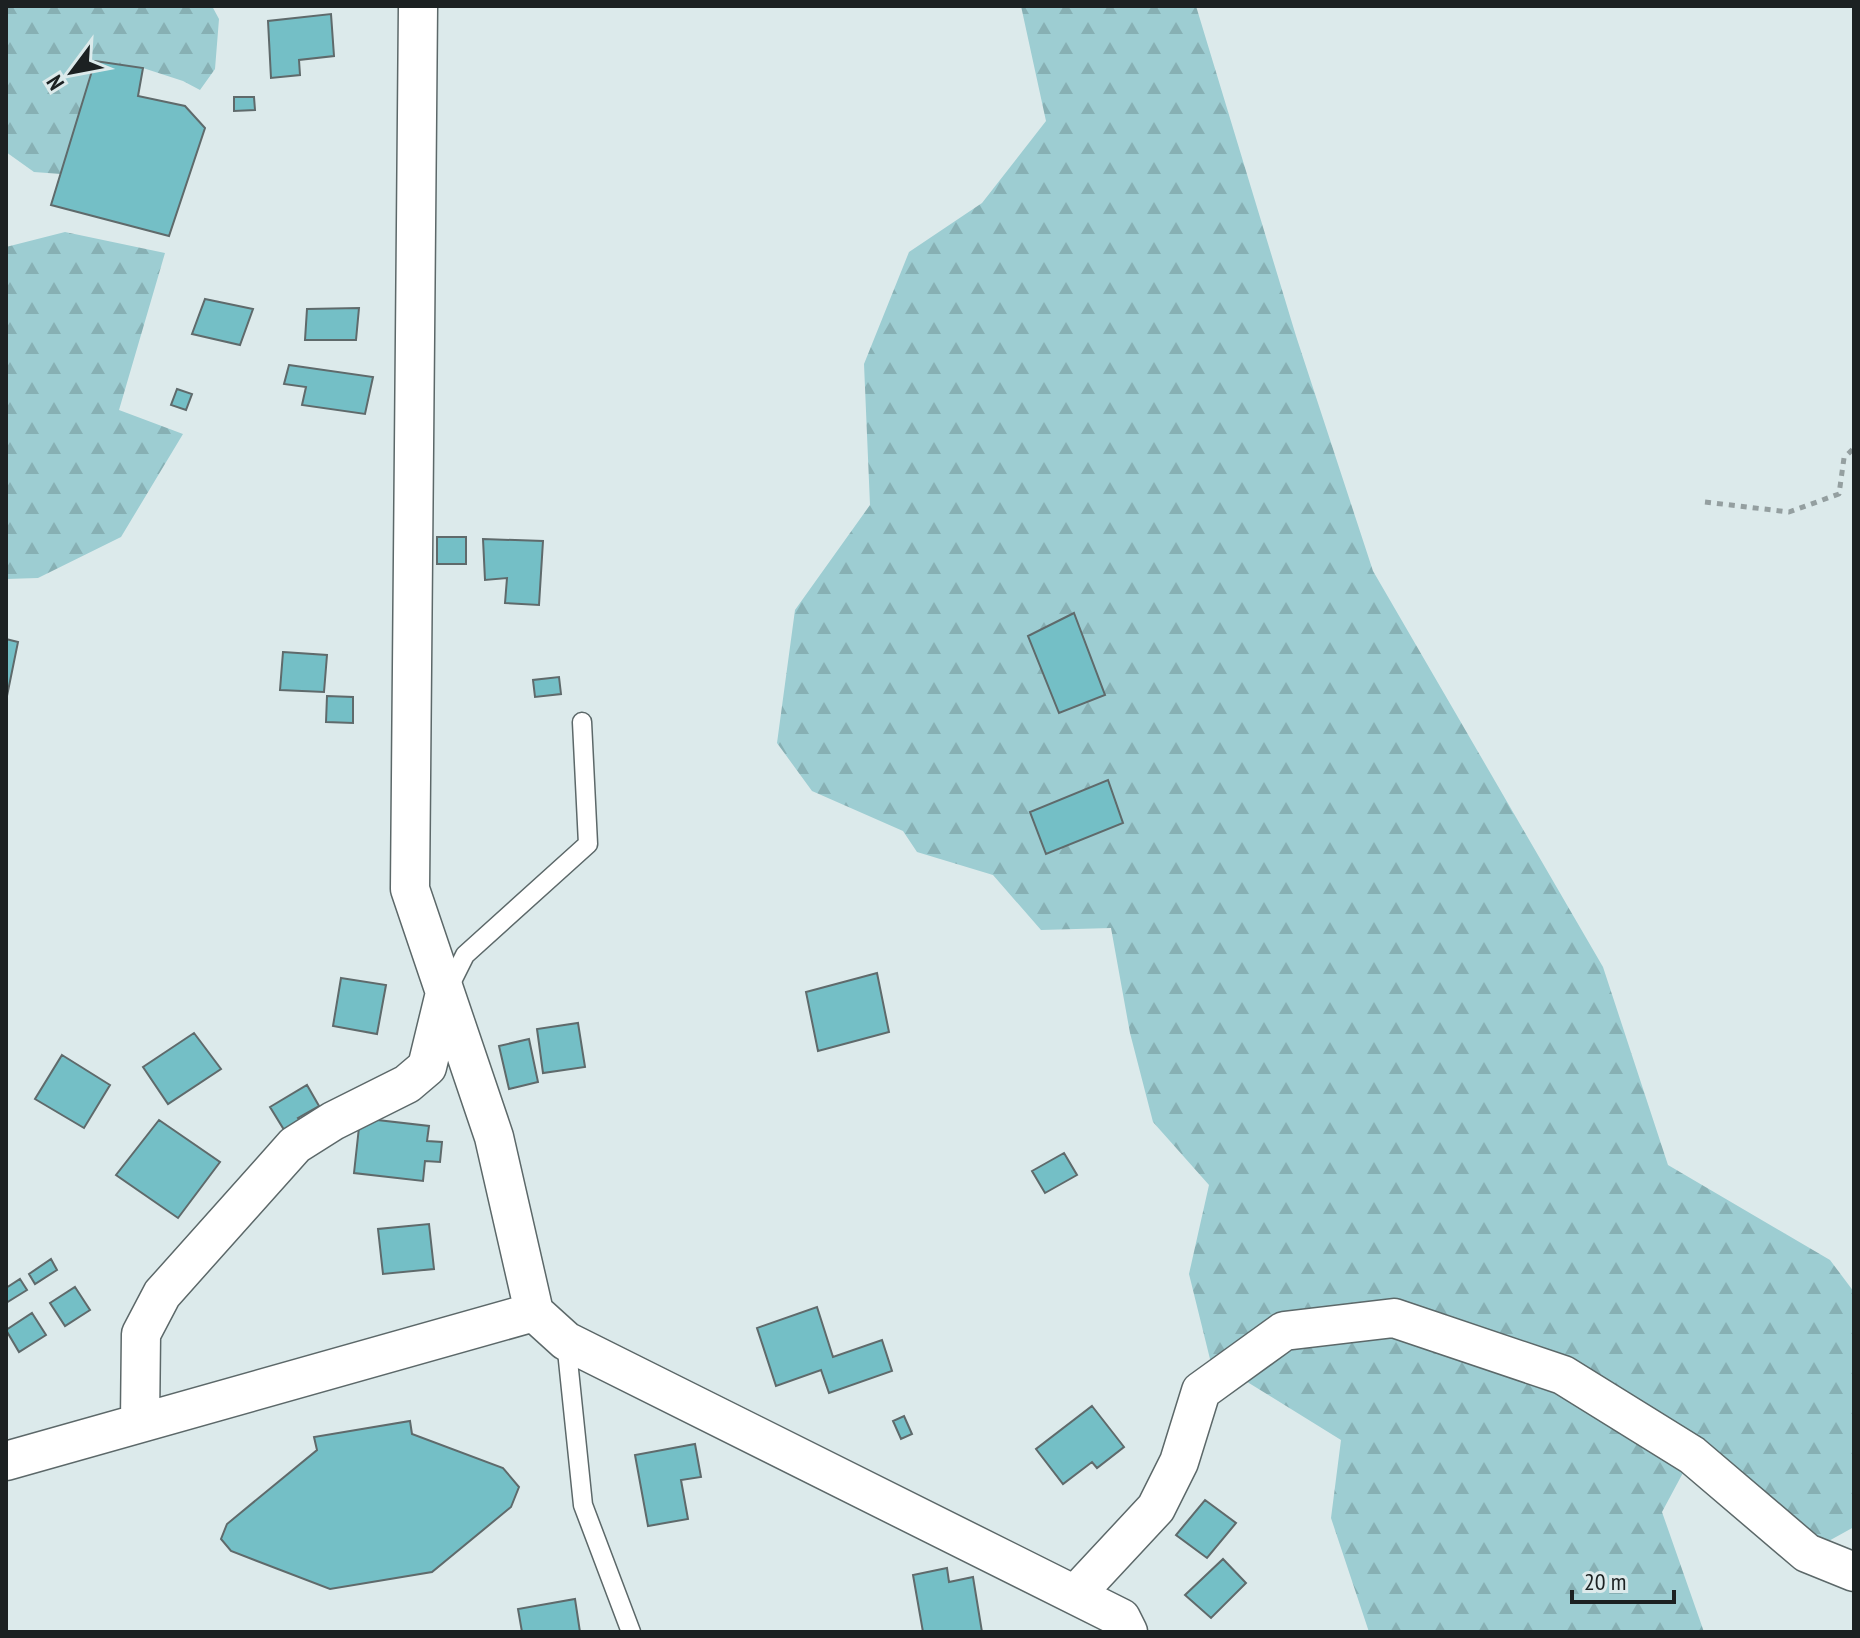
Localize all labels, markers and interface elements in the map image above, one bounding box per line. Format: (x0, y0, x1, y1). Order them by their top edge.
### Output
north arrow (32, 32, 112, 112)
text: N (40, 70, 70, 95)
scale bar (1572, 1554, 1674, 1604)
text: 20 m (1584, 1566, 1626, 1597)

